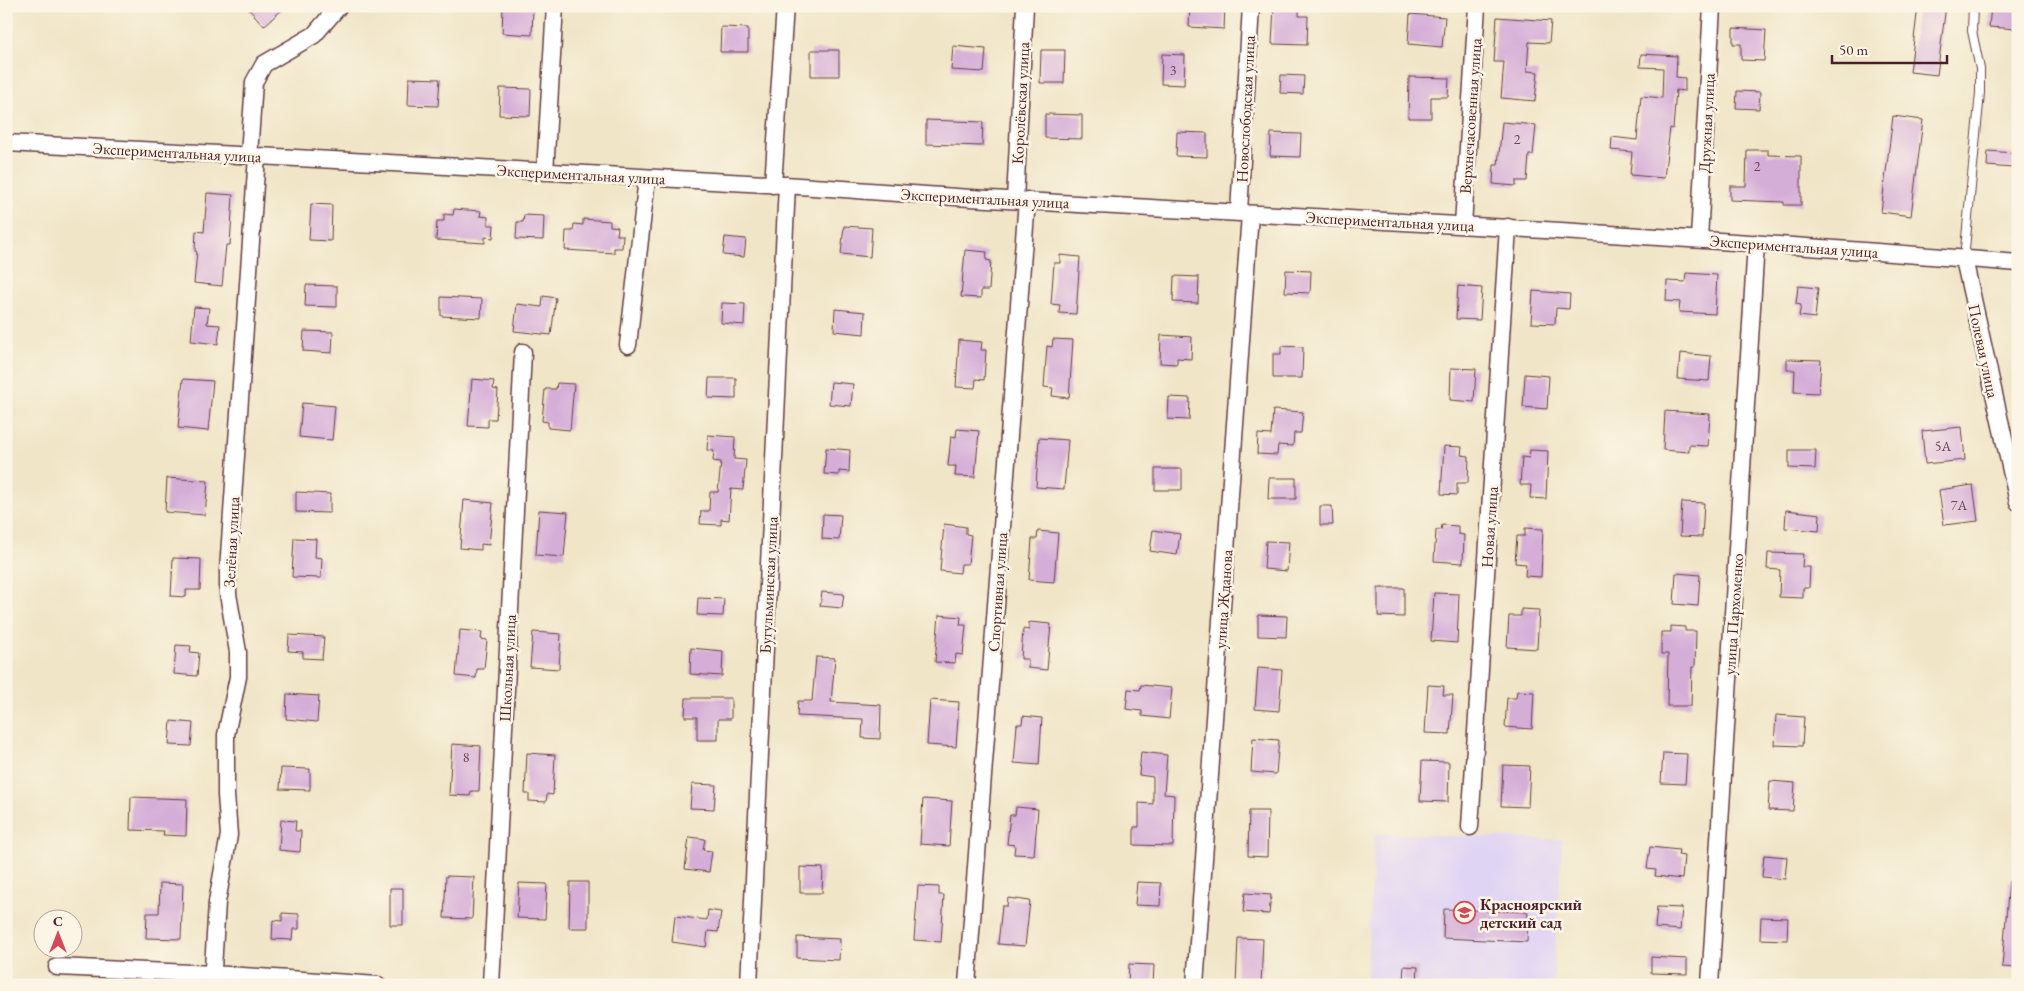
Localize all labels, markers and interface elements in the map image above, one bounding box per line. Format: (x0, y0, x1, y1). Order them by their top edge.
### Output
scale bar (1832, 32, 1946, 64)
street label: Новослободская улица (1231, 34, 1260, 183)
street label: Верхнечасовенная улица (1455, 37, 1486, 195)
text: 50 m (1839, 40, 1868, 59)
street label: Королёвская улица (1007, 41, 1034, 165)
house number: 3 (1170, 61, 1177, 79)
street label: Дружная улица (1693, 72, 1720, 173)
house number: 2 (1514, 130, 1521, 148)
street label: Экспериментальная улица (92, 138, 262, 167)
house number: 2 (1754, 157, 1761, 175)
street label: Экспериментальная улица (496, 160, 666, 189)
street label: Экспериментальная улица (900, 184, 1070, 213)
street label: Экспериментальная улица (1305, 207, 1475, 236)
street label: Экспериментальная улица (1709, 230, 1880, 263)
street label: Полевая улица (1963, 302, 2004, 401)
house number: 5А (1935, 437, 1952, 455)
street label: Новая улица (1476, 485, 1503, 569)
street label: Зелёная улица (219, 496, 244, 588)
house number: 7А (1951, 496, 1968, 514)
street label: Бугульминская улица (754, 515, 783, 654)
street label: Спортивная улица (983, 531, 1012, 653)
street label: улица Жданова (1210, 548, 1237, 649)
street label: улица Пархоменко (1719, 552, 1748, 676)
street label: Школьная улица (494, 613, 521, 722)
house number: 8 (463, 748, 470, 766)
place label: Красноярский детский сад (1480, 894, 1583, 933)
school or university icon: Красноярский детский сад (1452, 901, 1476, 925)
north arrow (32, 908, 82, 958)
text: С (53, 912, 63, 930)

